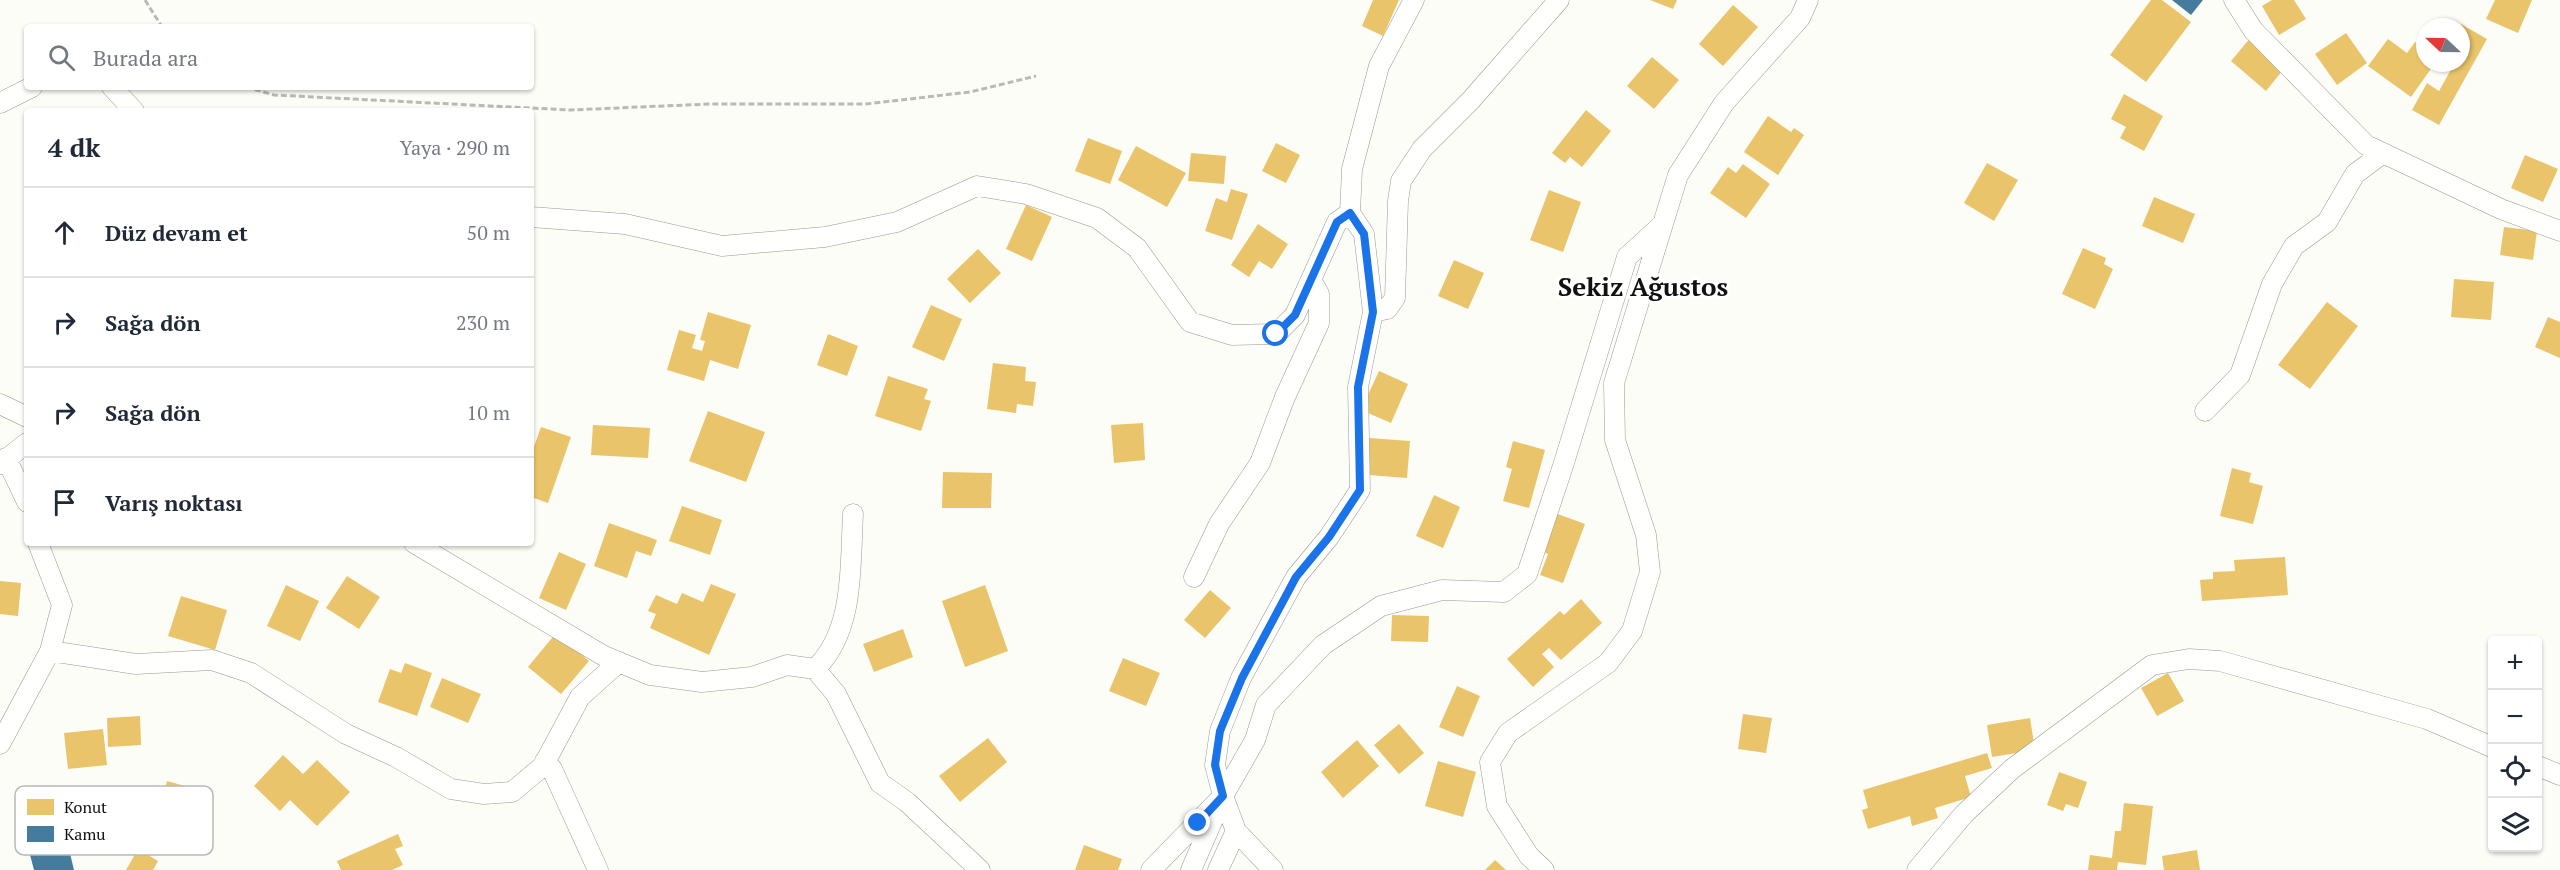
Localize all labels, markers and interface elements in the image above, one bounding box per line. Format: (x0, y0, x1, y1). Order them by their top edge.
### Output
north arrow (2416, 18, 2470, 72)
search box (24, 24, 534, 90)
icon: search (45, 41, 78, 74)
text: Burada ara (93, 43, 198, 72)
text: 4 dk (48, 130, 100, 164)
text: Yaya · 290 m (400, 134, 510, 161)
icon: ahead (48, 216, 81, 249)
text: Düz devam et (105, 218, 248, 247)
text: 50 m (467, 219, 510, 246)
district label: Sekiz Ağustos (1558, 269, 1728, 303)
icon: right (48, 306, 81, 339)
text: Sağa dön (105, 308, 201, 337)
text: 230 m (456, 309, 510, 336)
route start (1262, 320, 1288, 346)
icon: right (48, 396, 81, 429)
text: Sağa dön (105, 398, 201, 427)
text: 10 m (467, 399, 510, 426)
icon: arrive (48, 486, 81, 519)
text: Varış noktası (105, 488, 243, 517)
map controls (2488, 636, 2542, 852)
button: + (2488, 636, 2542, 690)
button: − (2488, 690, 2542, 744)
button: locate (2488, 744, 2542, 798)
legend (15, 786, 213, 855)
text: Konut (64, 796, 107, 818)
button: layers (2488, 798, 2542, 852)
route end (1184, 809, 1210, 835)
text: Kamu (64, 823, 105, 845)

